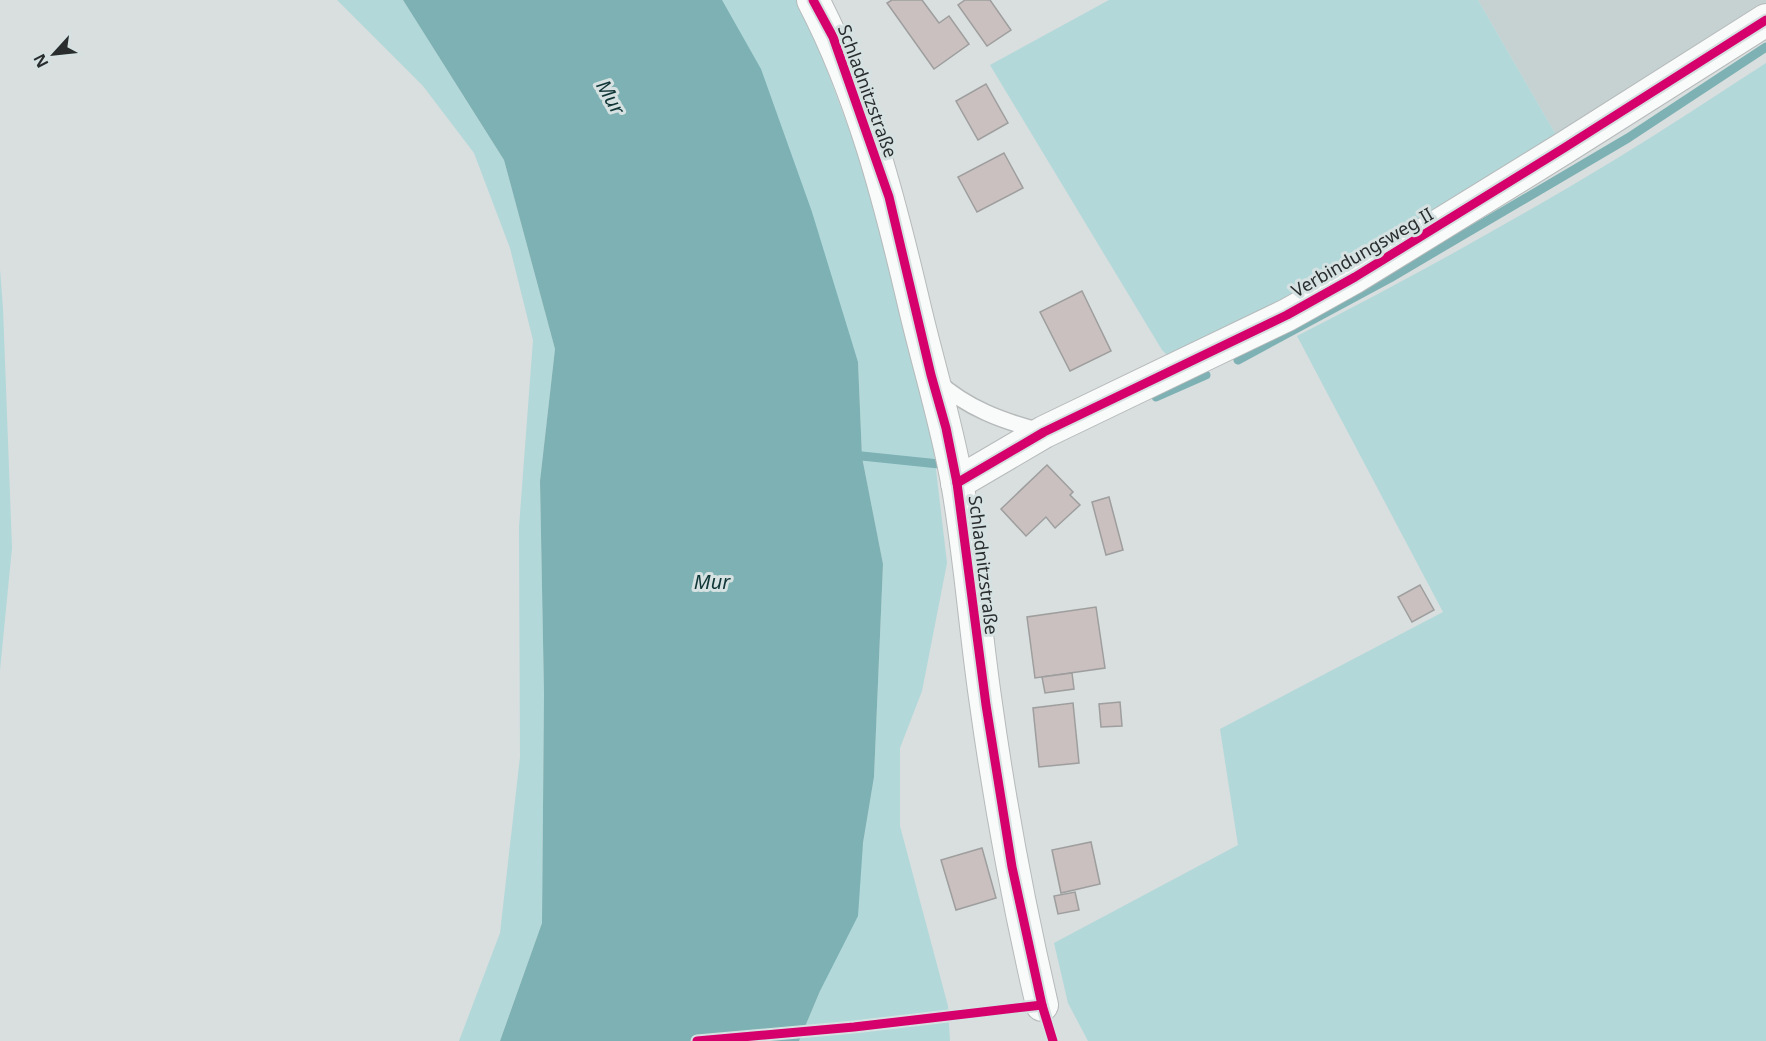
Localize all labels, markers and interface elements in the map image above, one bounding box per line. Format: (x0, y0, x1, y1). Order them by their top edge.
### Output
street label: Schladnitzstraße (833, 21, 903, 161)
north arrow (24, 24, 84, 84)
text: N (28, 50, 53, 72)
water label: Mur (590, 74, 632, 120)
street label: Verbindungsweg II (1287, 202, 1437, 302)
street label: Schladnitzstraße (964, 494, 1004, 636)
water label: Mur (694, 568, 731, 595)

